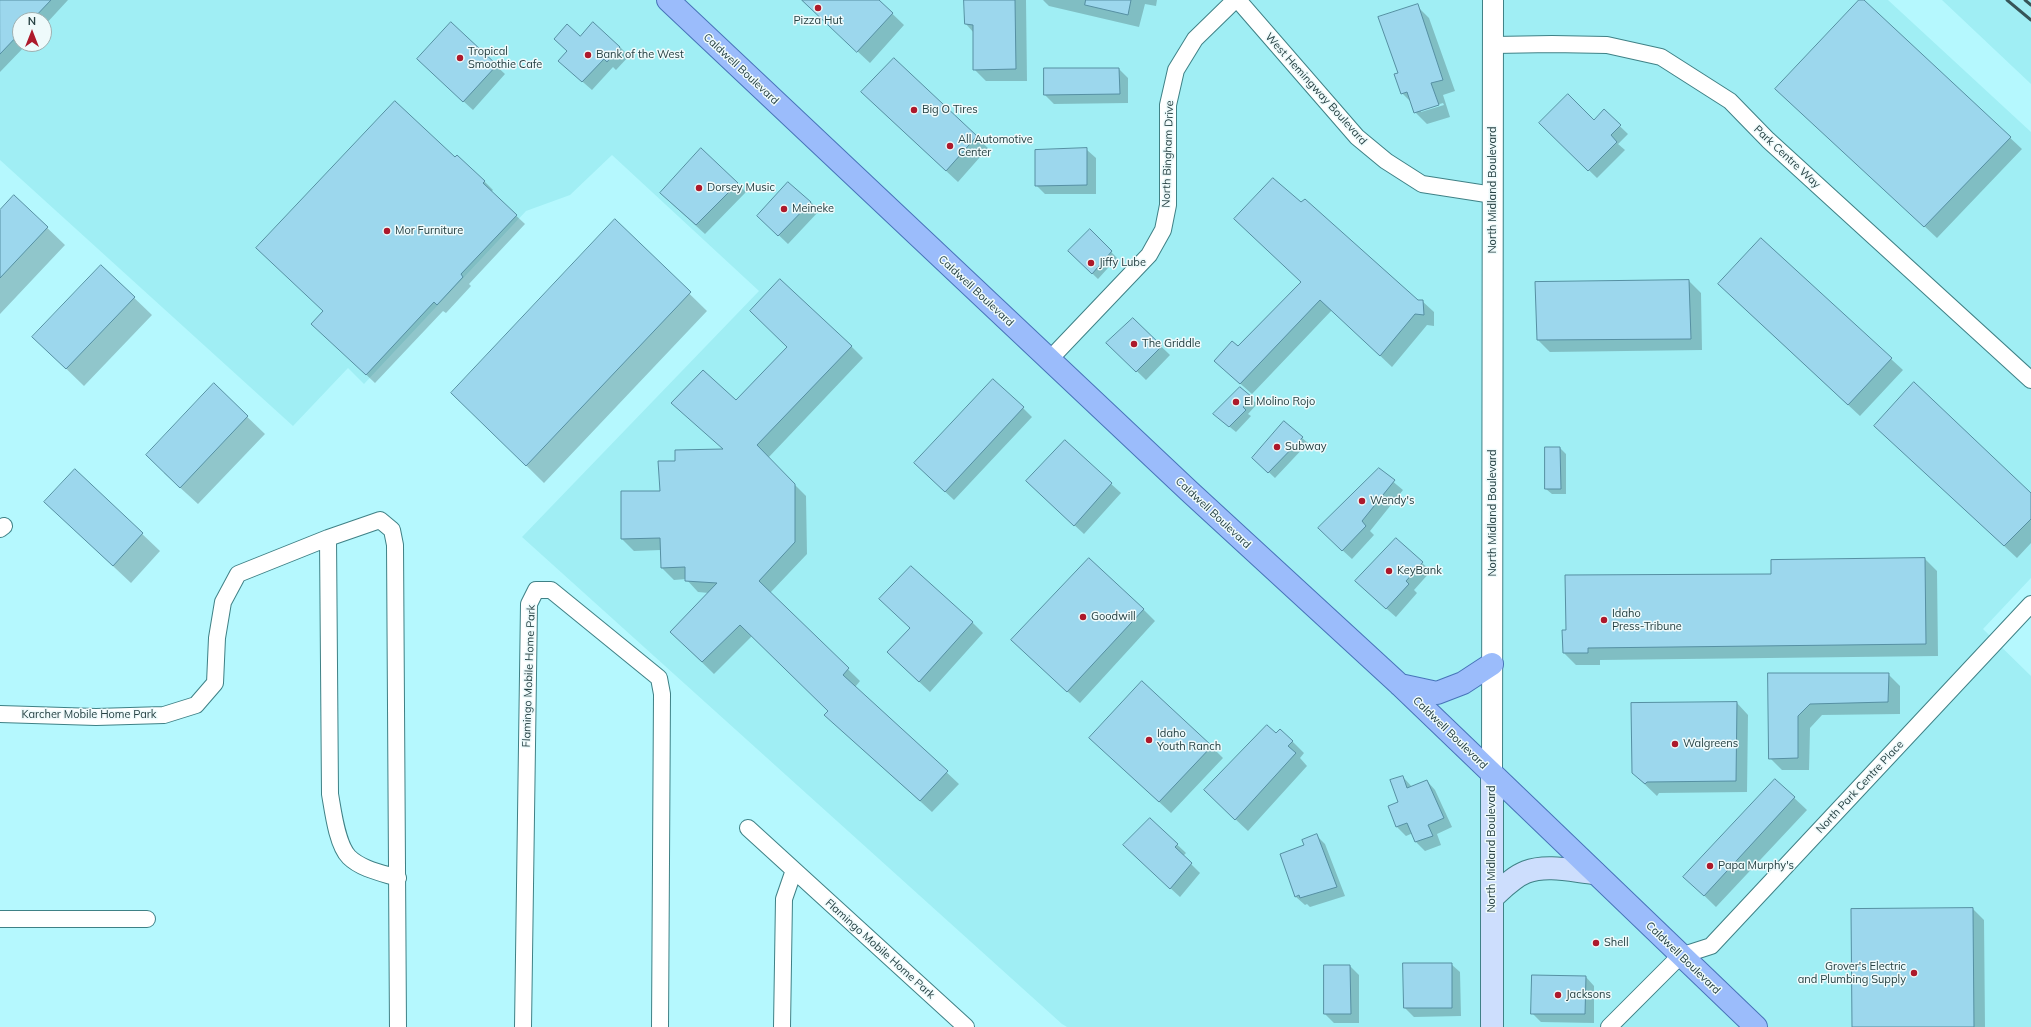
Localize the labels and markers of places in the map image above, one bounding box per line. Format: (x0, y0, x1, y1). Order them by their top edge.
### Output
marker: Pizza Hut (813, 3, 823, 13)
place label: Pizza Hut (793, 14, 843, 28)
place label: Tropical Smoothie Cafe (468, 45, 542, 71)
place label: Bank of the West (596, 48, 684, 62)
marker: Bank of the West (583, 50, 593, 60)
marker: Tropical Smoothie Cafe (455, 53, 465, 63)
place label: Big O Tires (922, 103, 978, 117)
marker: Big O Tires (909, 105, 919, 115)
place label: All Automotive Center (958, 133, 1033, 159)
marker: All Automotive Center (945, 141, 955, 151)
place label: Dorsey Music (707, 181, 775, 195)
marker: Dorsey Music (694, 183, 704, 193)
place label: Meineke (792, 202, 834, 216)
marker: Meineke (779, 204, 789, 214)
place label: Mor Furniture (395, 224, 463, 238)
marker: Mor Furniture (382, 226, 392, 236)
place label: Jiffy Lube (1099, 256, 1146, 270)
marker: Jiffy Lube (1086, 258, 1096, 268)
place label: The Griddle (1142, 337, 1200, 351)
marker: The Griddle (1129, 339, 1139, 349)
place label: El Molino Rojo (1244, 395, 1315, 409)
marker: El Molino Rojo (1231, 397, 1241, 407)
place label: Subway (1285, 440, 1327, 454)
marker: Subway (1272, 442, 1282, 452)
place label: Wendy's (1370, 494, 1414, 508)
marker: Wendy's (1357, 496, 1367, 506)
place label: KeyBank (1397, 564, 1442, 578)
marker: KeyBank (1384, 566, 1394, 576)
place label: Idaho Press-Tribune (1612, 607, 1682, 633)
place label: Goodwill (1091, 610, 1136, 624)
marker: Goodwill (1078, 612, 1088, 622)
marker: Idaho Press-Tribune (1599, 615, 1609, 625)
place label: Idaho Youth Ranch (1157, 727, 1221, 753)
marker: Idaho Youth Ranch (1144, 735, 1154, 745)
place label: Walgreens (1683, 737, 1738, 751)
marker: Walgreens (1670, 739, 1680, 749)
place label: Papa Murphy's (1718, 859, 1794, 873)
marker: Papa Murphy's (1705, 861, 1715, 871)
place label: Shell (1604, 936, 1629, 950)
marker: Shell (1591, 938, 1601, 948)
place label: Grover's Electric and Plumbing Supply (1798, 960, 1906, 986)
marker: Grover's Electric and Plumbing Supply (1909, 968, 1919, 978)
place label: Jacksons (1566, 988, 1611, 1002)
marker: Jacksons (1553, 990, 1563, 1000)

